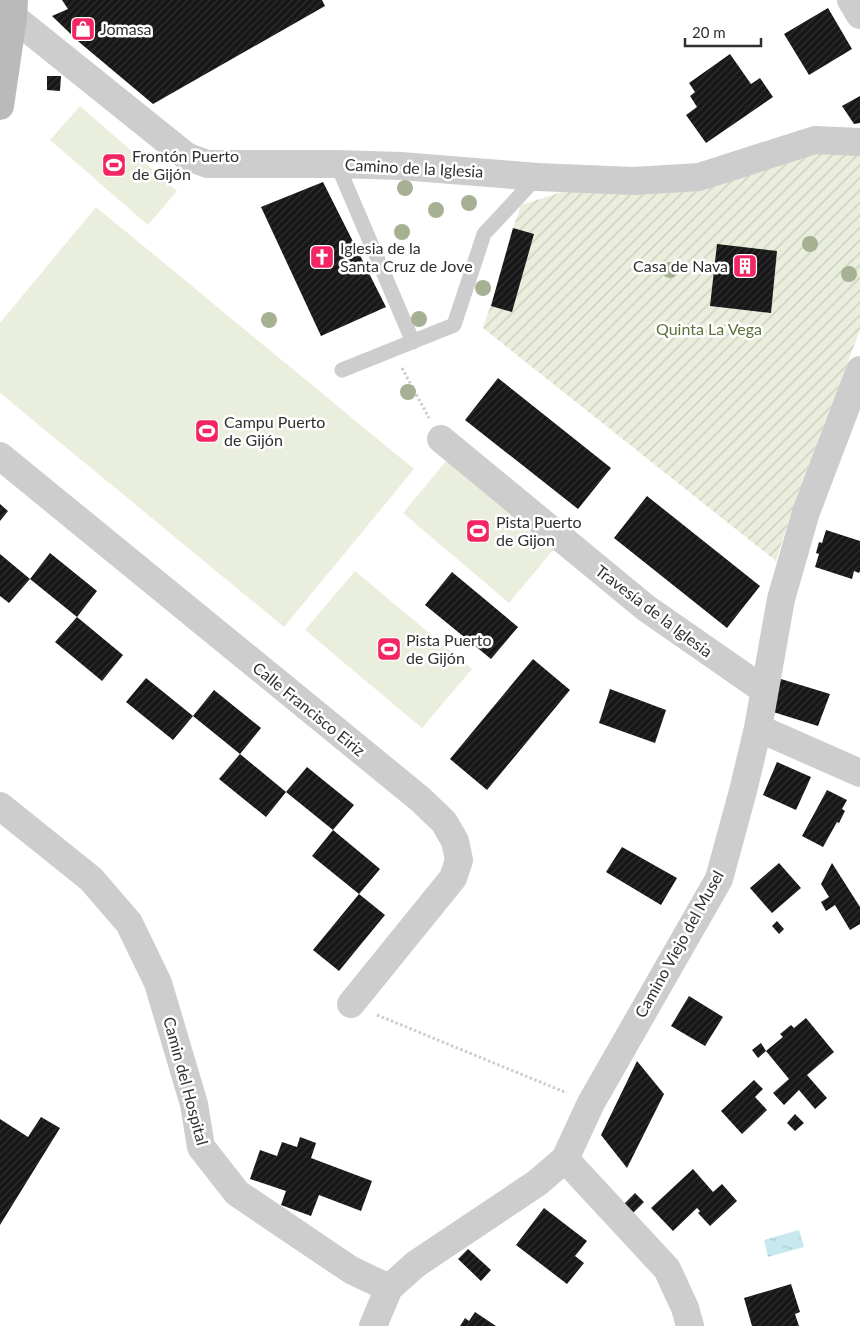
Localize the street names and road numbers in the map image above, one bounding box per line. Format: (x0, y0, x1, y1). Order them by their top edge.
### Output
street label: Camino de la Iglesia (344, 154, 484, 181)
street label: Travesía de la Iglesia (592, 561, 716, 661)
street label: Calle Francisco Eiriz (249, 658, 369, 760)
street label: Camino Viejo del Musel (630, 867, 727, 1021)
street label: Camin del Hospital (160, 1015, 213, 1147)

